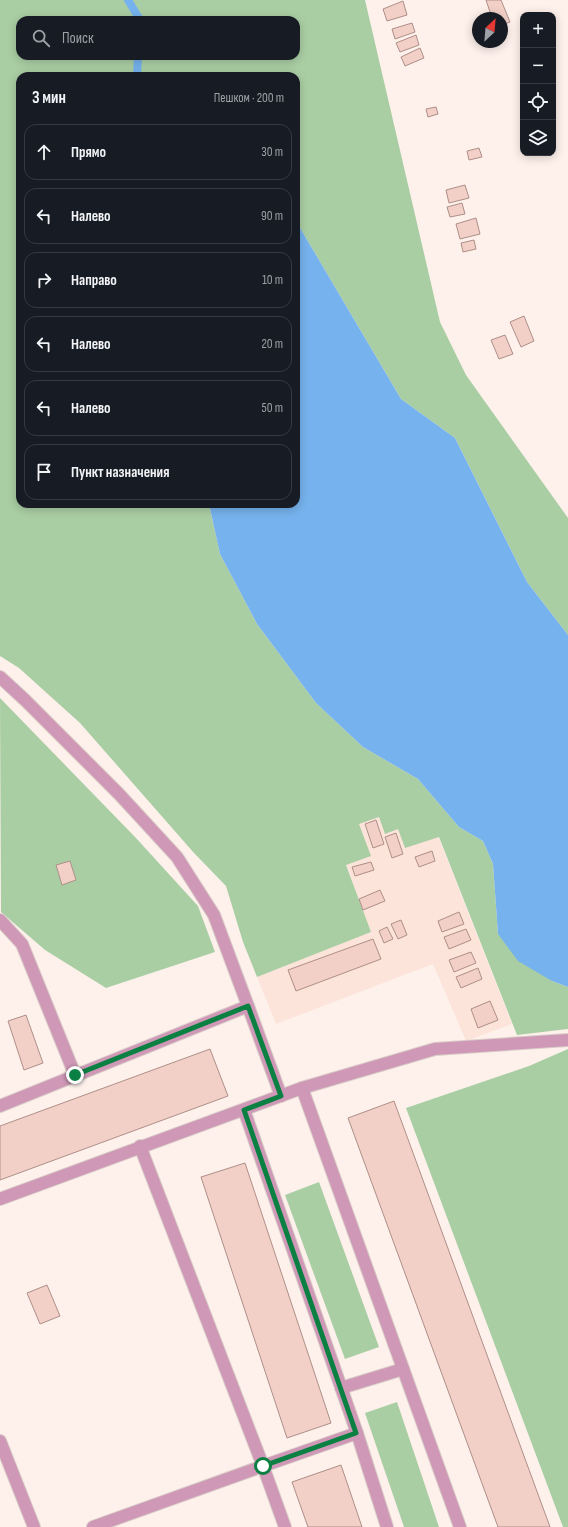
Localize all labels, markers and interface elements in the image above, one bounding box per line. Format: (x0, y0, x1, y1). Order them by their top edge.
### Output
north arrow (472, 12, 508, 48)
map controls (520, 12, 556, 156)
button: + (520, 12, 556, 48)
search box (16, 16, 300, 60)
icon: search (30, 27, 52, 49)
text: Поиск (62, 29, 94, 48)
button: − (520, 48, 556, 84)
button: locate (520, 84, 556, 120)
text: 3 мин (32, 88, 66, 108)
text: Пешком · 200 m (214, 90, 284, 106)
button: layers (520, 120, 556, 156)
icon: ahead (33, 141, 55, 163)
text: Прямо (71, 143, 106, 162)
text: 30 m (261, 144, 283, 160)
icon: left (33, 205, 55, 227)
text: Налево (71, 207, 111, 226)
text: 90 m (261, 208, 283, 224)
icon: right (33, 269, 55, 291)
text: Направо (71, 271, 117, 290)
text: 10 m (262, 272, 283, 288)
icon: left (33, 333, 55, 355)
text: Налево (71, 335, 111, 354)
text: 20 m (261, 336, 283, 352)
icon: left (33, 397, 55, 419)
text: Налево (71, 399, 111, 418)
text: 50 m (262, 400, 283, 416)
icon: arrive (33, 461, 55, 483)
text: Пункт назначения (71, 463, 169, 482)
route end (66, 1066, 84, 1084)
route start (254, 1457, 272, 1475)

